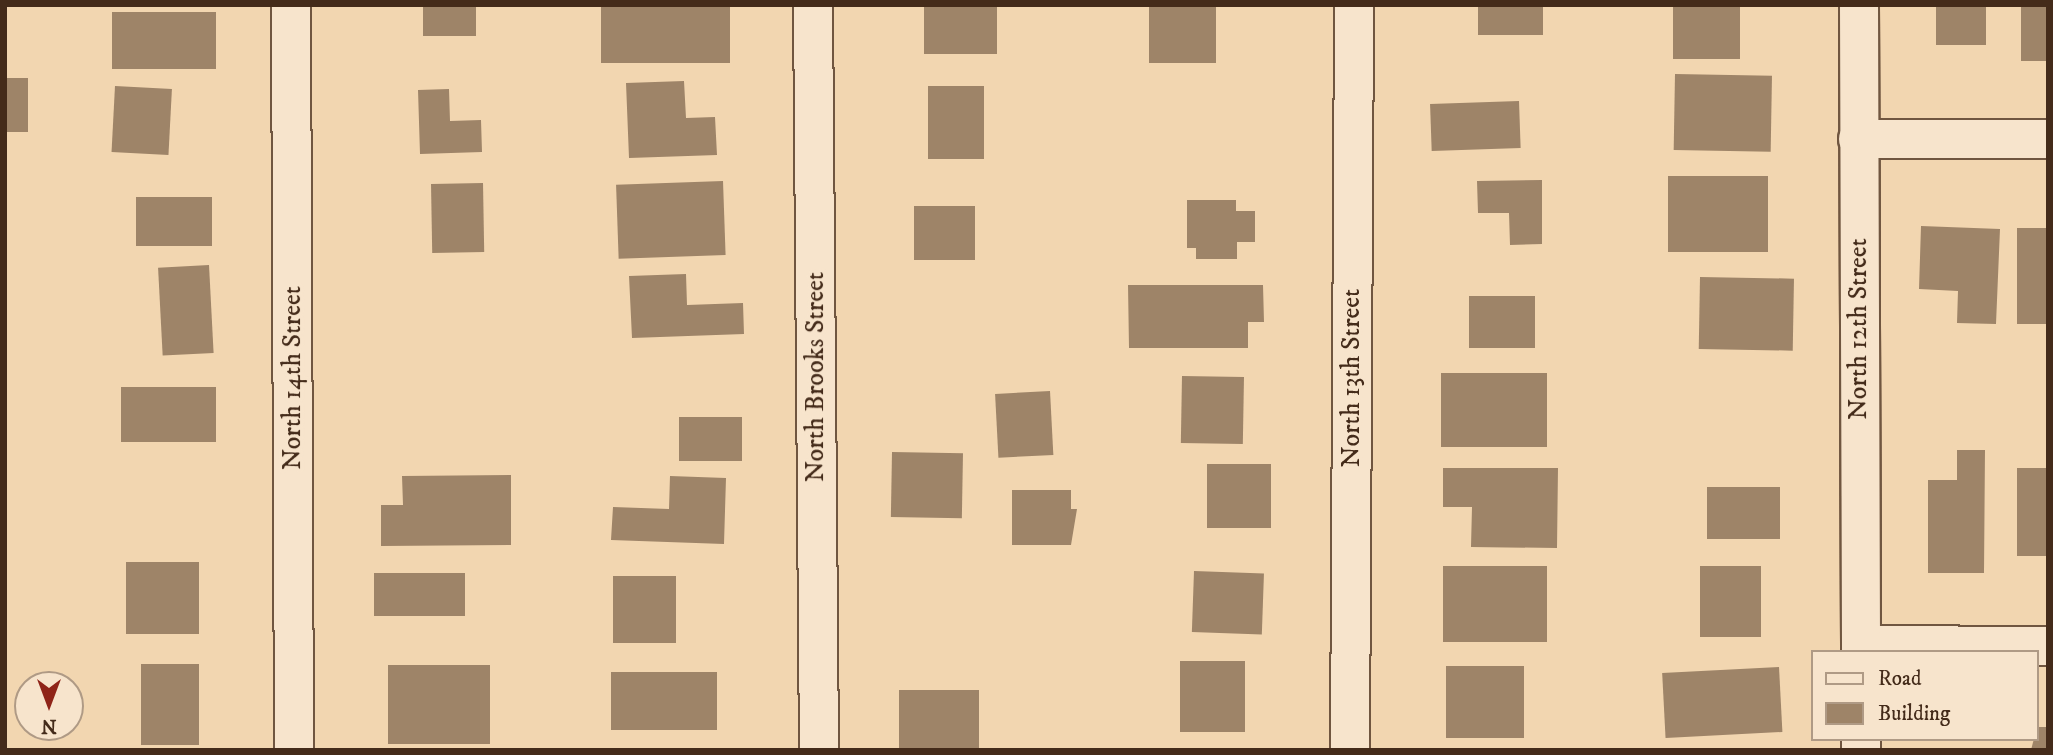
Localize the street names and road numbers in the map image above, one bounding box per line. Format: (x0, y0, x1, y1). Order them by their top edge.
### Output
street label: North 12th Street (1843, 238, 1875, 420)
street label: North Brooks Street (800, 272, 832, 482)
street label: North 14th Street (277, 286, 309, 470)
street label: North 13th Street (1336, 289, 1368, 467)

